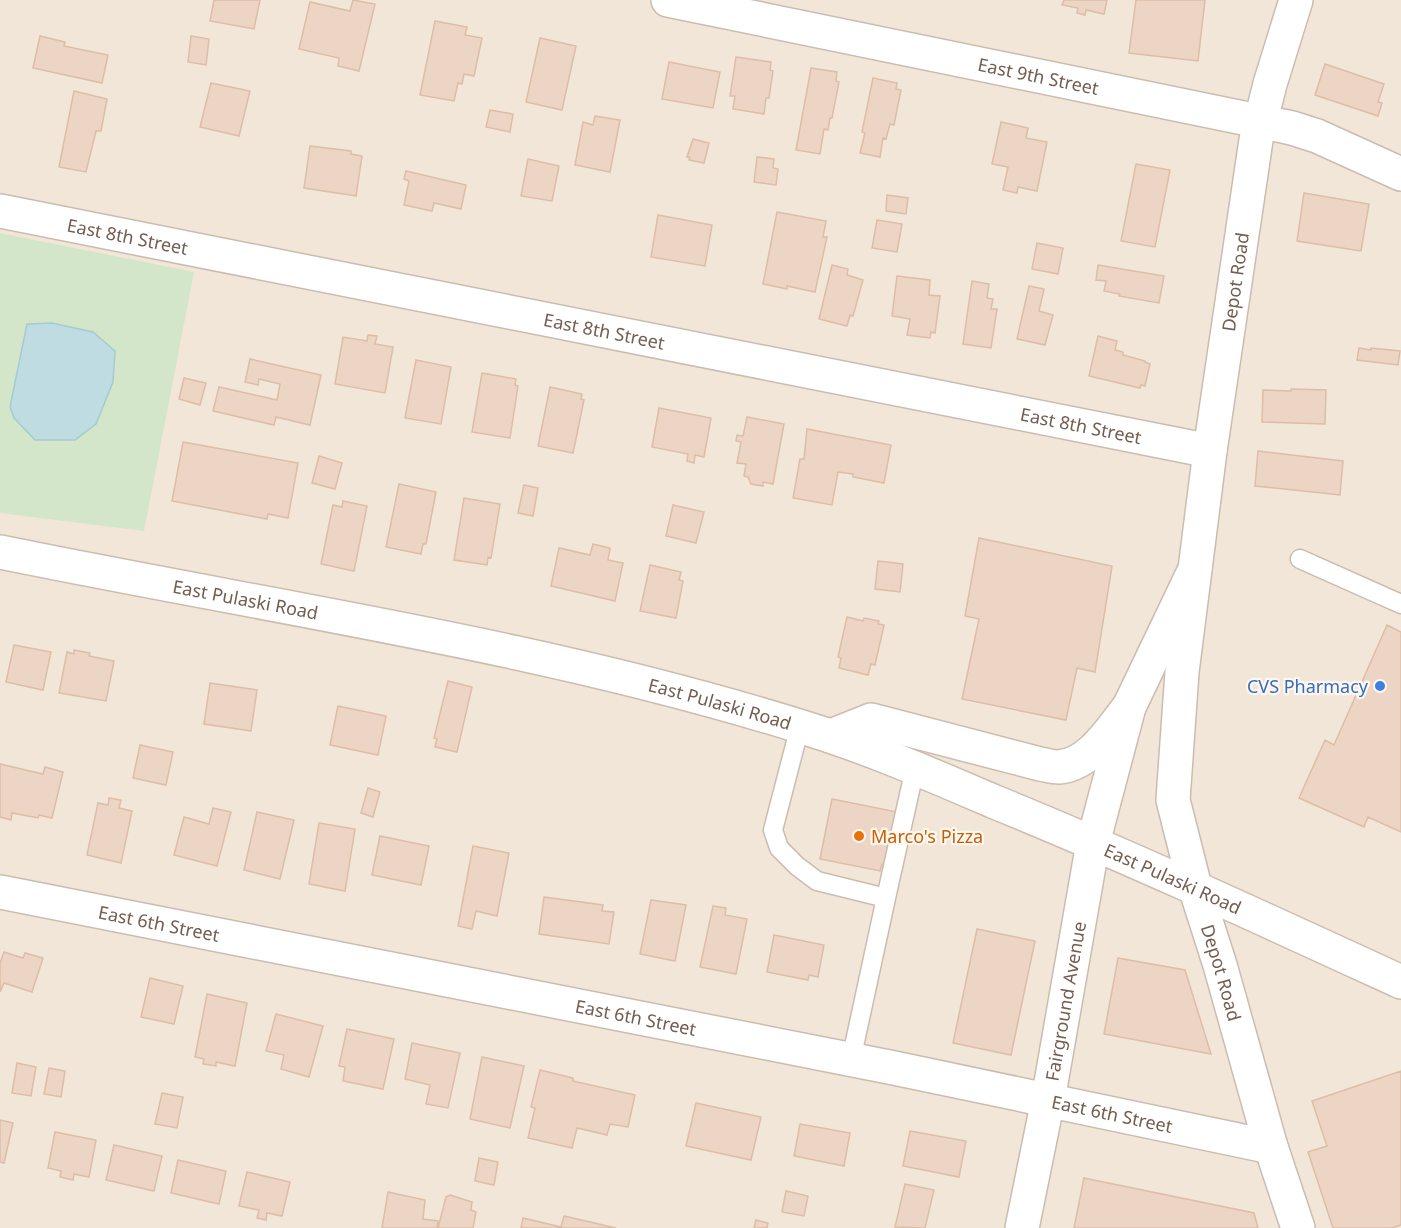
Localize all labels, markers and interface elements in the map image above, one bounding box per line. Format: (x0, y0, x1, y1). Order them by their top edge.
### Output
street label: East 9th Street (976, 52, 1101, 100)
street label: East 8th Street (65, 213, 191, 260)
street label: Depot Road (1216, 231, 1254, 333)
street label: East 8th Street (542, 307, 667, 355)
street label: East 8th Street (1018, 402, 1144, 449)
street label: East Pulaski Road (171, 574, 320, 625)
street label: East Pulaski Road (646, 672, 794, 735)
place label: CVS Pharmacy (1247, 674, 1369, 698)
marker: CVS Pharmacy (1373, 679, 1387, 693)
place label: Marco's Pizza (871, 824, 983, 848)
marker: Marco's Pizza (852, 829, 866, 843)
street label: East Pulaski Road (1101, 838, 1245, 919)
street label: East 6th Street (96, 900, 222, 947)
street label: Fairground Avenue (1040, 919, 1091, 1083)
street label: Depot Road (1196, 921, 1247, 1024)
street label: East 6th Street (573, 994, 699, 1041)
street label: East 6th Street (1050, 1089, 1175, 1138)

